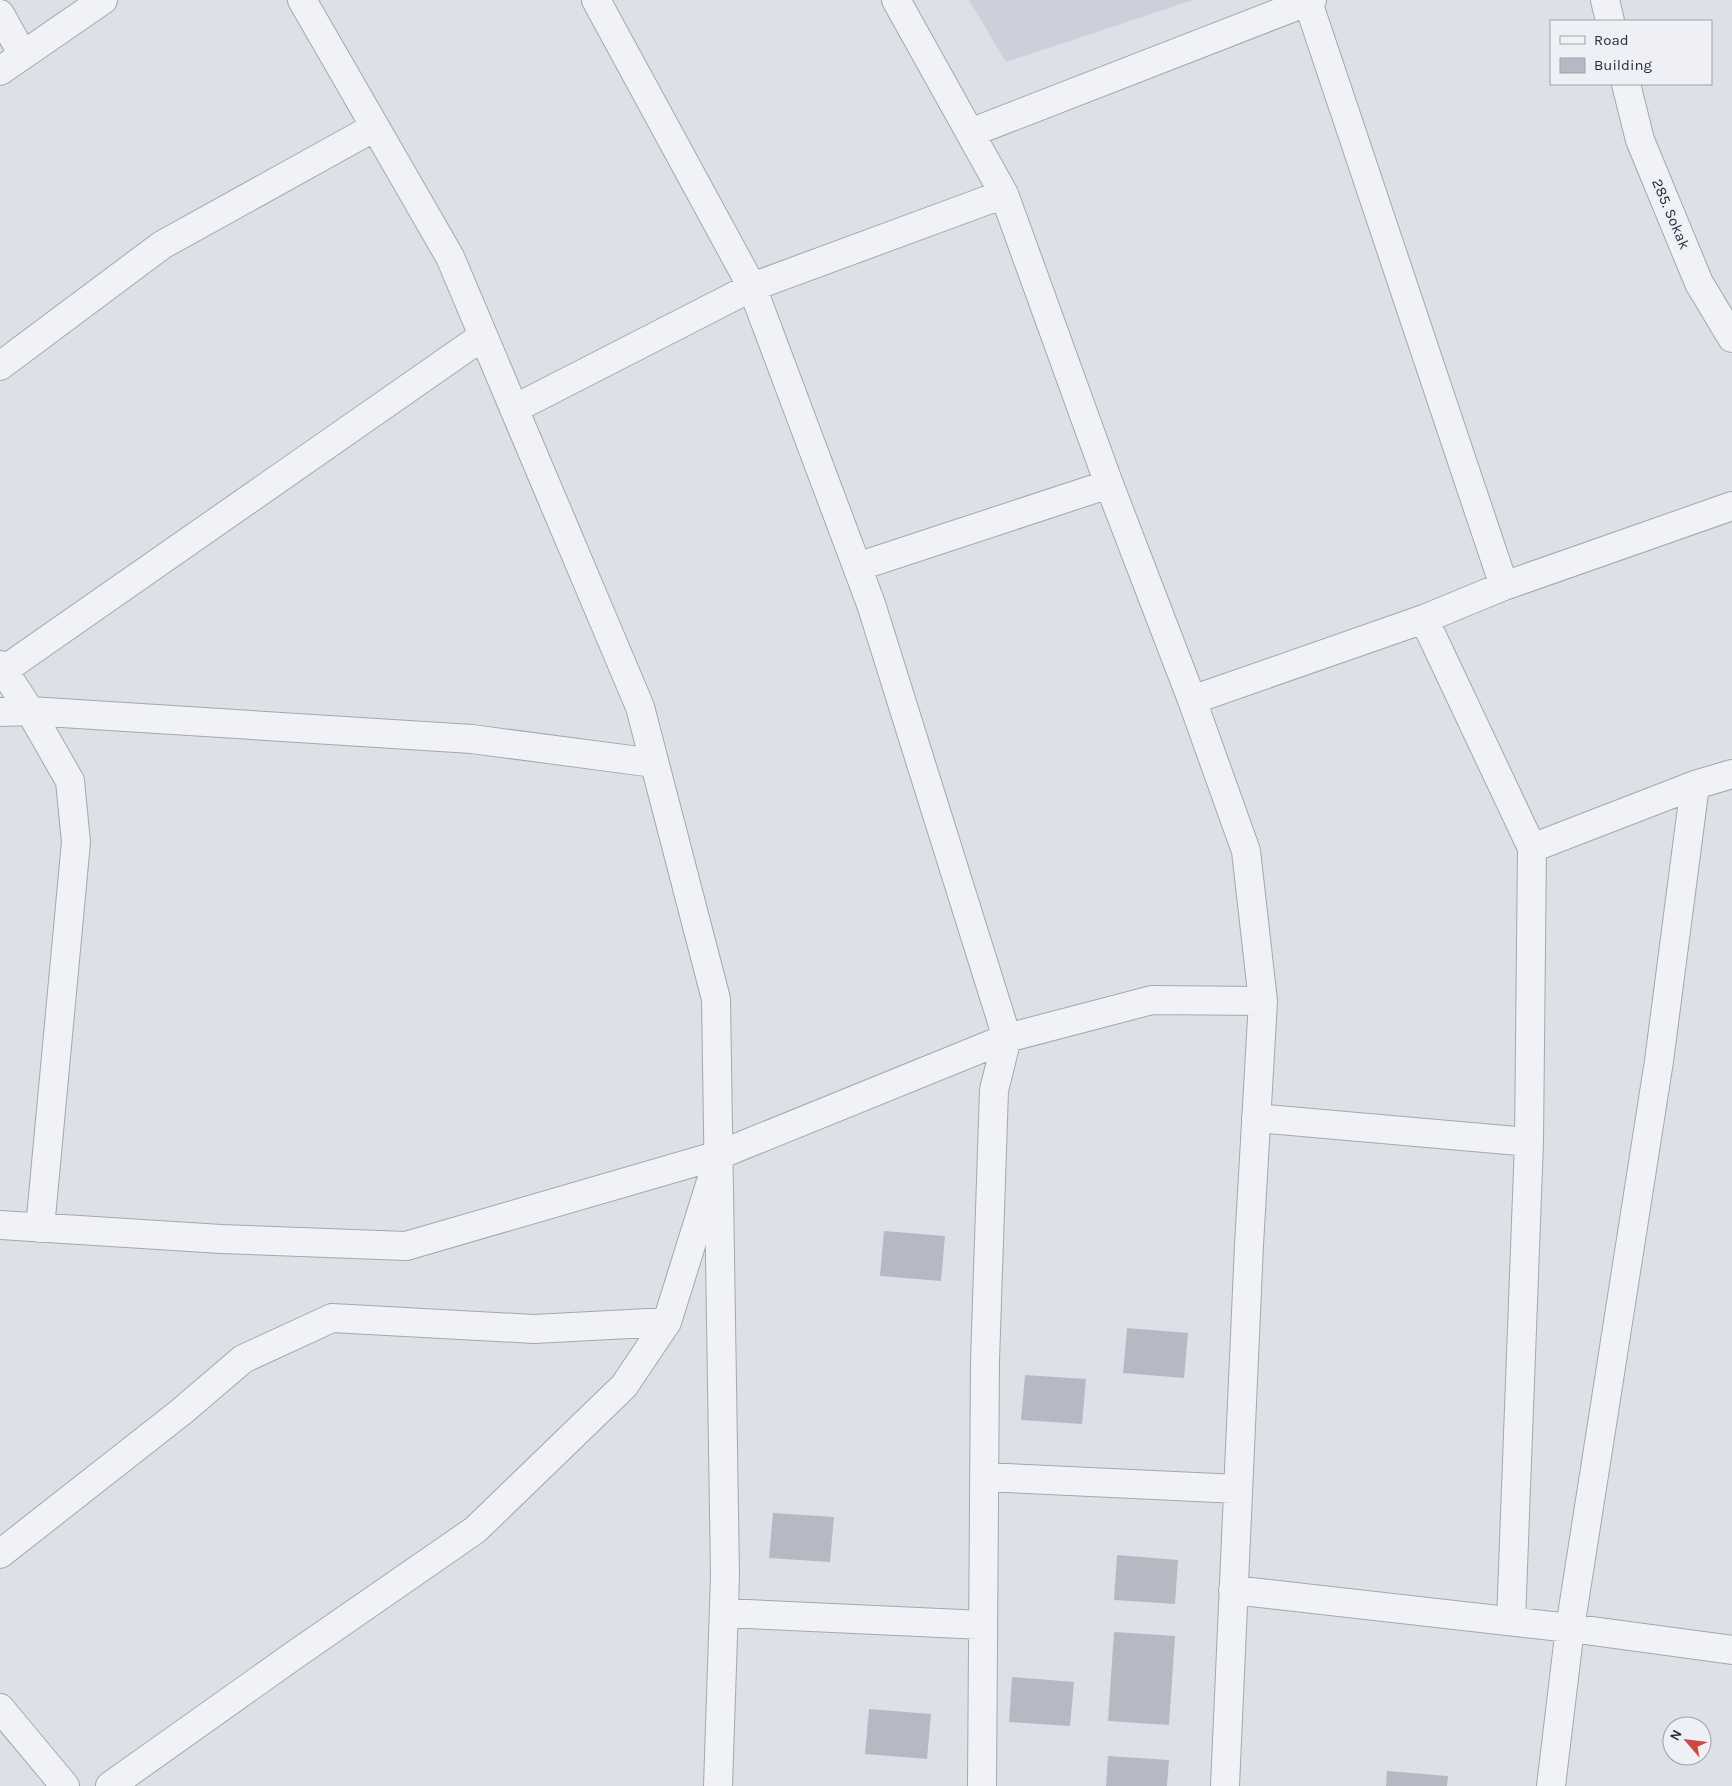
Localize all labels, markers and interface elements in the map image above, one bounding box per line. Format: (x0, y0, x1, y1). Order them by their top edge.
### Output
legend (1550, 20, 1712, 85)
text: Road (1594, 31, 1629, 49)
text: Building (1594, 56, 1652, 74)
street label: 285. Sokak (1648, 176, 1694, 252)
north arrow (1662, 1716, 1712, 1766)
text: N (1666, 1727, 1686, 1744)

